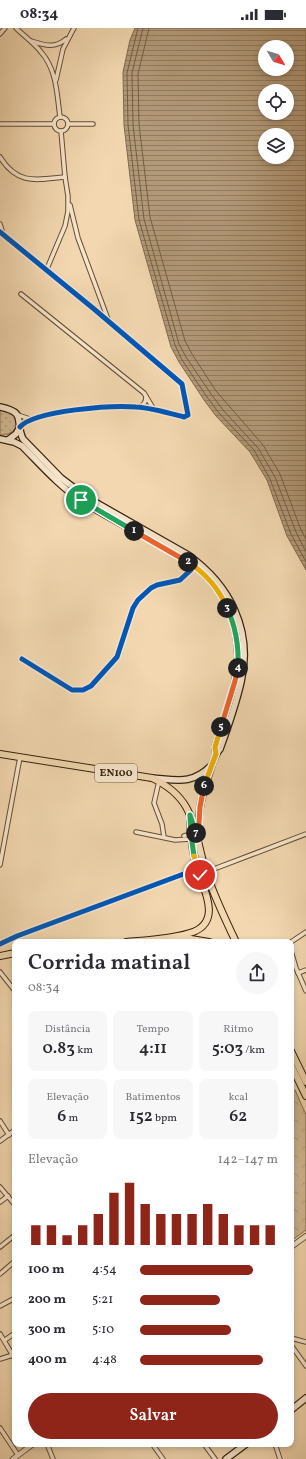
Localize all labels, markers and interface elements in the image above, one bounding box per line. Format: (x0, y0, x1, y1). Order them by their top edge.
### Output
text: 08:34 (20, 4, 58, 25)
north arrow (258, 40, 294, 76)
map controls (258, 40, 294, 164)
button: locate (258, 84, 294, 120)
button: layers (258, 128, 294, 164)
pin (64, 483, 98, 517)
icon: arrive (70, 489, 92, 511)
pin: 1 (124, 521, 144, 541)
text: 1 (132, 523, 136, 538)
pin: 2 (178, 552, 198, 572)
text: 2 (185, 554, 191, 569)
pin: 3 (217, 598, 237, 618)
text: 3 (224, 600, 230, 615)
pin: 4 (228, 658, 248, 678)
text: 4 (235, 660, 241, 675)
pin: 5 (211, 717, 231, 737)
text: 5 (218, 719, 224, 734)
road number: EN100 (95, 764, 137, 782)
pin: 6 (194, 776, 214, 796)
text: 6 (201, 778, 207, 793)
pin: 7 (186, 823, 206, 843)
text: 7 (193, 825, 199, 840)
pin (183, 858, 217, 892)
icon: check (189, 864, 211, 886)
text: Corrida matinal (28, 948, 190, 979)
button: share (236, 952, 278, 994)
text: 08:34 (28, 979, 60, 997)
text: Distância (45, 1022, 91, 1037)
text: Tempo (137, 1022, 169, 1037)
text: Ritmo (223, 1022, 253, 1037)
text: 0.83 (42, 1037, 75, 1060)
text: 4:11 (139, 1037, 167, 1060)
text: 5:03 (212, 1037, 243, 1060)
text: km (75, 1043, 93, 1058)
text: /km (243, 1043, 265, 1058)
text: Elevação (46, 1090, 89, 1105)
text: Batimentos (125, 1090, 181, 1105)
text: kcal (229, 1090, 248, 1105)
text: 6 (57, 1105, 66, 1128)
text: 152 (129, 1105, 153, 1128)
text: 62 (229, 1105, 247, 1128)
text: m (66, 1111, 78, 1126)
text: bpm (153, 1111, 177, 1126)
text: Elevação (28, 1151, 78, 1169)
text: 142–147 m (218, 1151, 278, 1169)
text: 100 m (28, 1261, 65, 1279)
text: 4:54 (92, 1261, 117, 1279)
text: 200 m (28, 1291, 66, 1309)
text: 5:21 (92, 1291, 113, 1309)
text: 300 m (28, 1321, 66, 1339)
text: 5:10 (92, 1321, 114, 1339)
text: 400 m (28, 1351, 67, 1369)
text: 4:48 (92, 1351, 117, 1369)
button: Salvar (28, 1393, 278, 1439)

